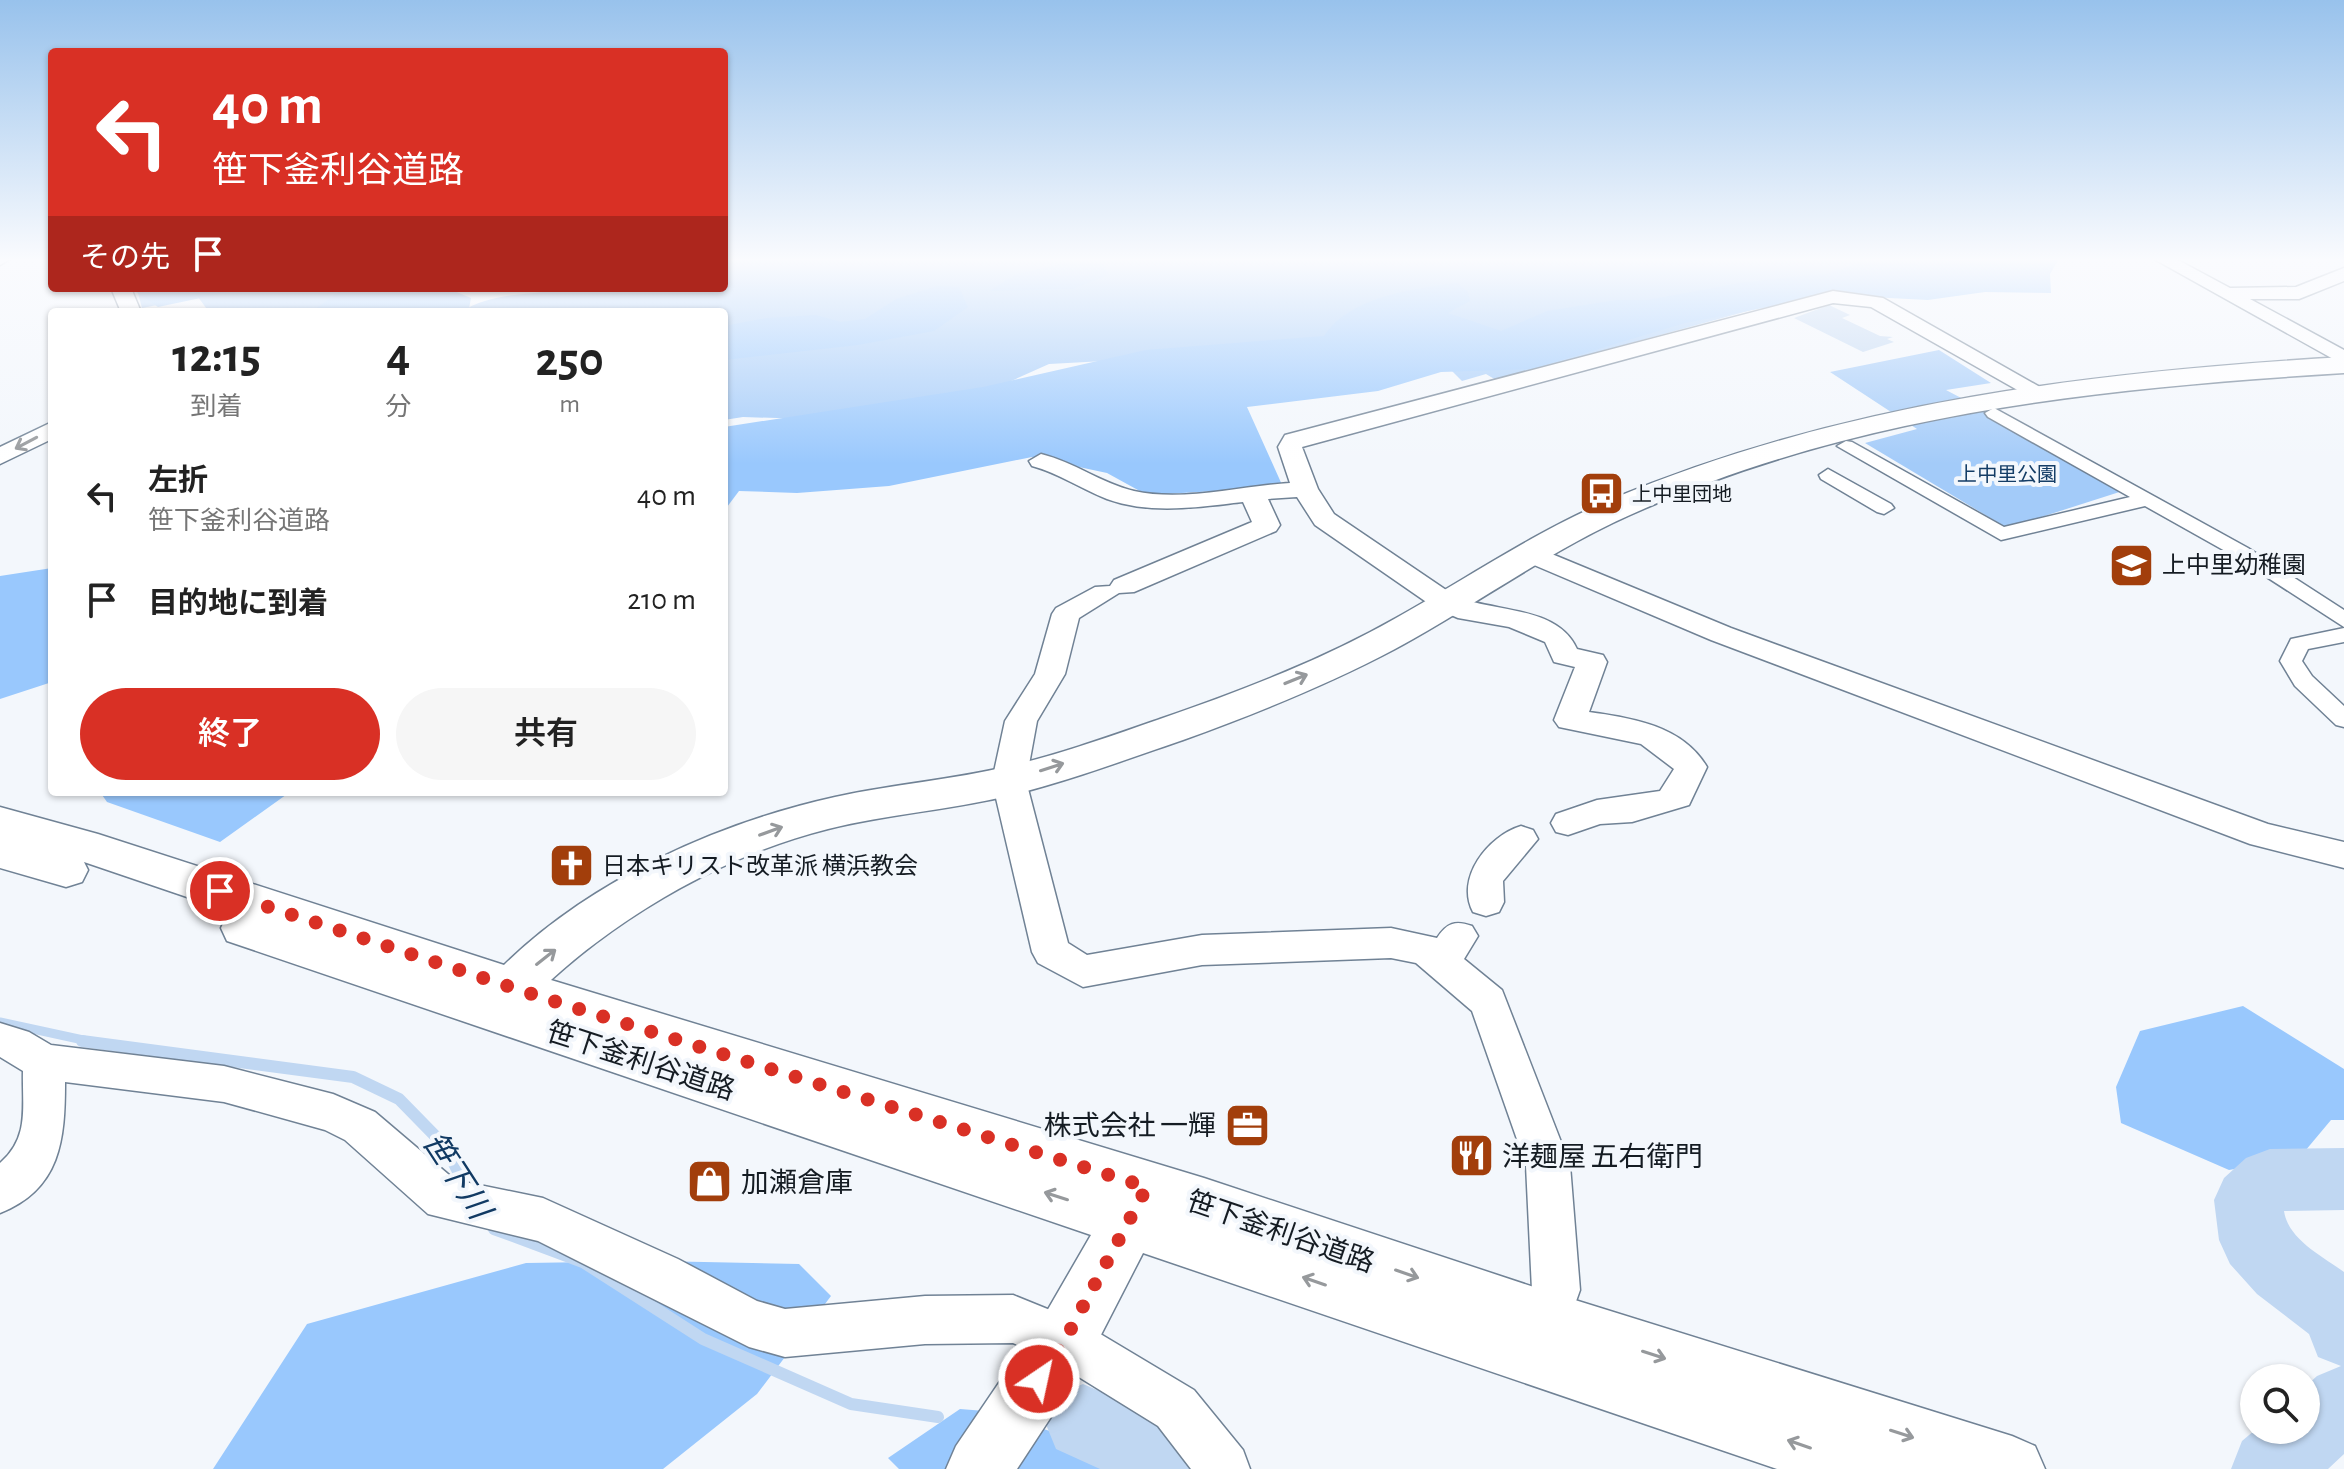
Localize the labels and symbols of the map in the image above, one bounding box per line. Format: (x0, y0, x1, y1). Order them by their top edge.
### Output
one-way arrow (15, 435, 38, 451)
park label: 上中里公園 (1957, 464, 2057, 485)
bus stop icon: 上中里団地 (1577, 470, 1625, 518)
place label: 上中里団地 (1632, 484, 1732, 505)
school or university icon: 上中里幼稚園 (2107, 541, 2155, 589)
place label: 上中里幼稚園 (2162, 552, 2306, 578)
one-way arrow (1283, 671, 1308, 685)
one-way arrow (1038, 759, 1064, 774)
one-way arrow (758, 823, 783, 837)
church icon: 日本キリスト改革派 横浜教会 (547, 842, 595, 890)
place label: 日本キリスト改革派 横浜教会 (602, 853, 918, 879)
pin (186, 857, 254, 925)
one-way arrow (535, 949, 556, 966)
street label: 笹下釜利谷道路 (543, 1016, 739, 1106)
office icon: 株式会社 一輝 (1223, 1101, 1271, 1149)
place label: 株式会社 一輝 (1043, 1111, 1216, 1141)
water label: 笹下川 (417, 1126, 498, 1227)
restaurant icon: 洋麺屋 五右衛門 (1447, 1132, 1495, 1180)
place label: 洋麺屋 五右衛門 (1502, 1142, 1703, 1172)
shop icon: 加瀬倉庫 (686, 1158, 734, 1206)
place label: 加瀬倉庫 (741, 1168, 853, 1198)
street label: 笹下釜利谷道路 (1183, 1186, 1378, 1278)
one-way arrow (1044, 1187, 1069, 1202)
one-way arrow (1394, 1267, 1419, 1282)
one-way arrow (1302, 1273, 1327, 1288)
position arrow (997, 1337, 1081, 1421)
one-way arrow (1640, 1348, 1666, 1363)
one-way arrow (1888, 1427, 1914, 1442)
one-way arrow (1787, 1436, 1812, 1451)

